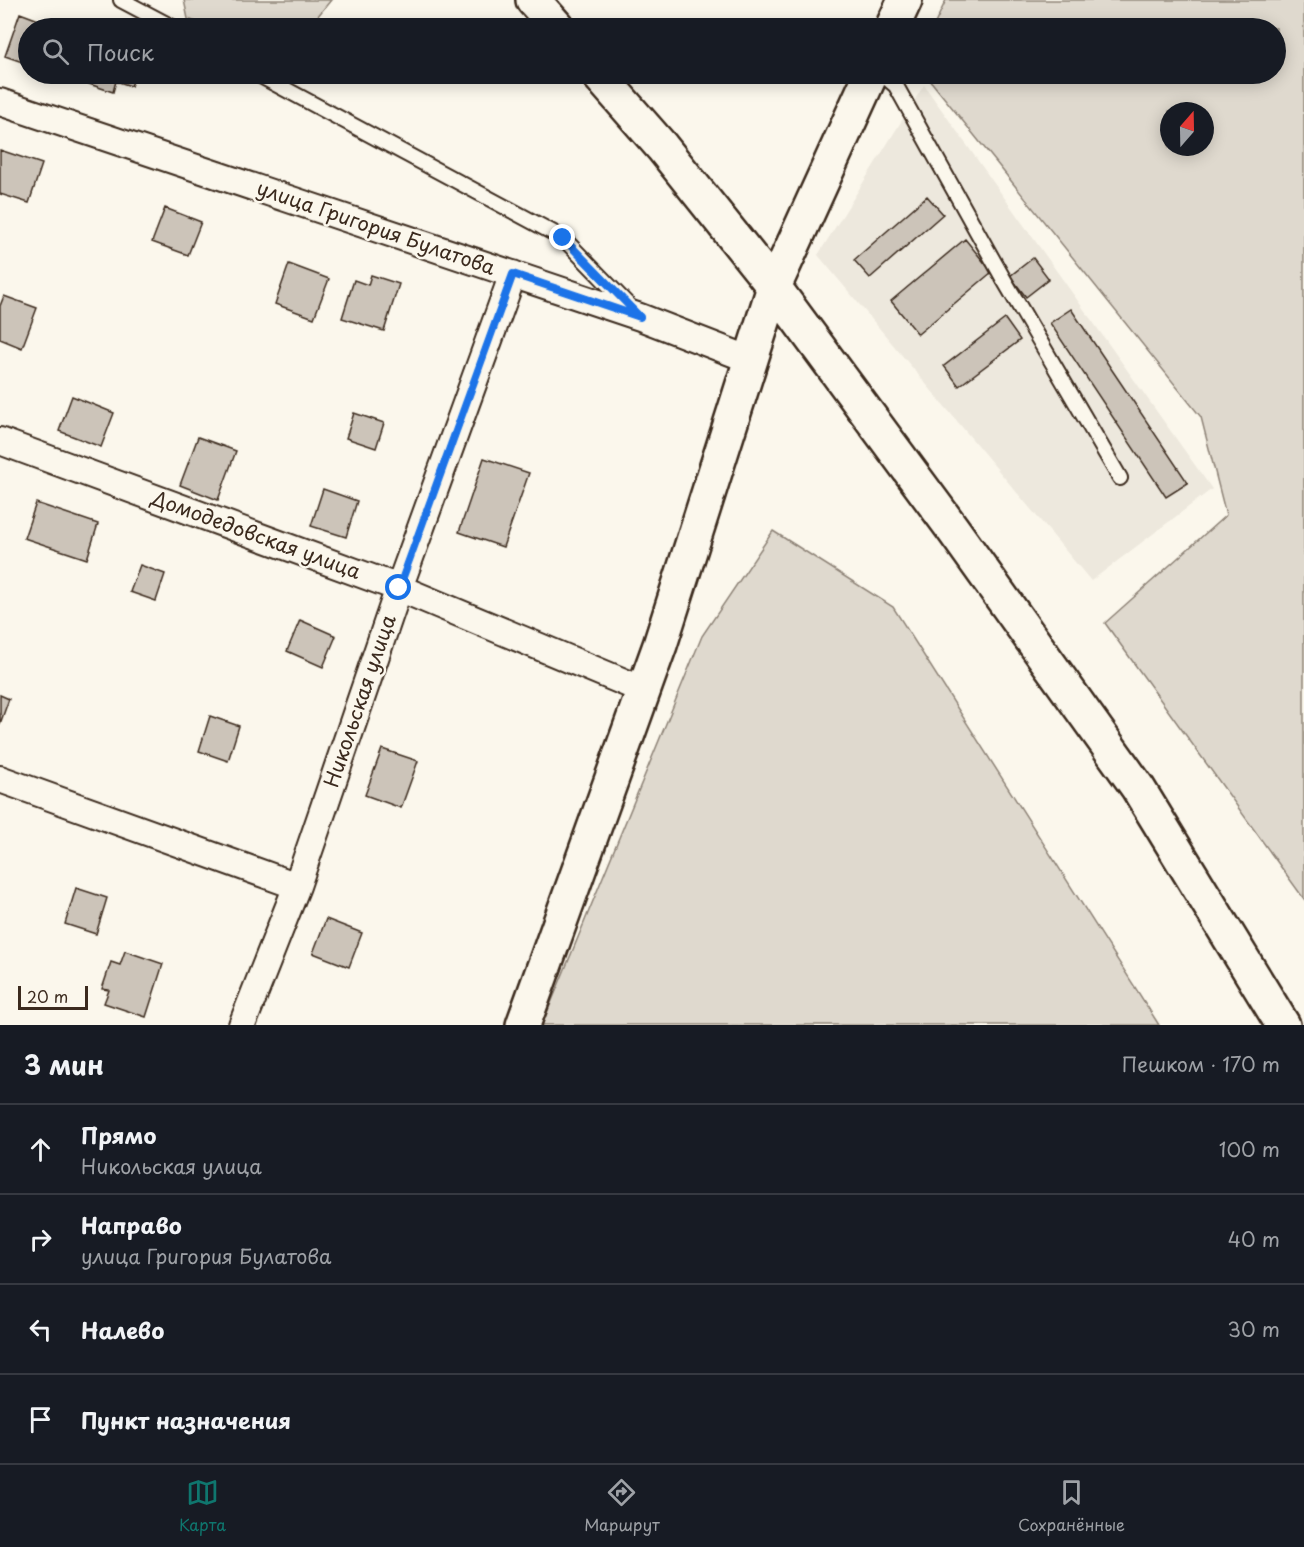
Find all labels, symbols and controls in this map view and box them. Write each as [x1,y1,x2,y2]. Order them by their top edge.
search box [18,18,1286,84]
icon: search [39,35,72,68]
text: Поиск [87,35,154,68]
north arrow [1160,102,1214,156]
street label: улица Григория Булатова [253,172,500,282]
route end [549,224,575,250]
street label: Домодедовская улица [147,482,366,586]
route start [385,574,411,600]
street label: Никольская улица [315,610,403,791]
scale bar [18,983,88,1010]
text: 20 m [27,984,68,1008]
text: 3 мин [24,1045,104,1084]
text: Пешком · 170 m [1122,1049,1280,1079]
text: Прямо [81,1118,156,1151]
icon: ahead [24,1133,57,1166]
text: 100 m [1219,1134,1280,1164]
text: Никольская улица [81,1151,262,1181]
text: Направо [81,1208,182,1241]
icon: right [24,1223,57,1256]
text: 40 m [1228,1224,1280,1254]
text: улица Григория Булатова [81,1241,331,1271]
icon: left [24,1313,57,1346]
text: Налево [81,1313,164,1346]
text: 30 m [1227,1314,1280,1344]
icon: arrive [24,1403,57,1436]
text: Пункт назначения [81,1403,291,1436]
tab: Карта [179,1476,226,1536]
tab: Маршрут [584,1476,660,1536]
tab: Сохранённые [1018,1476,1125,1536]

